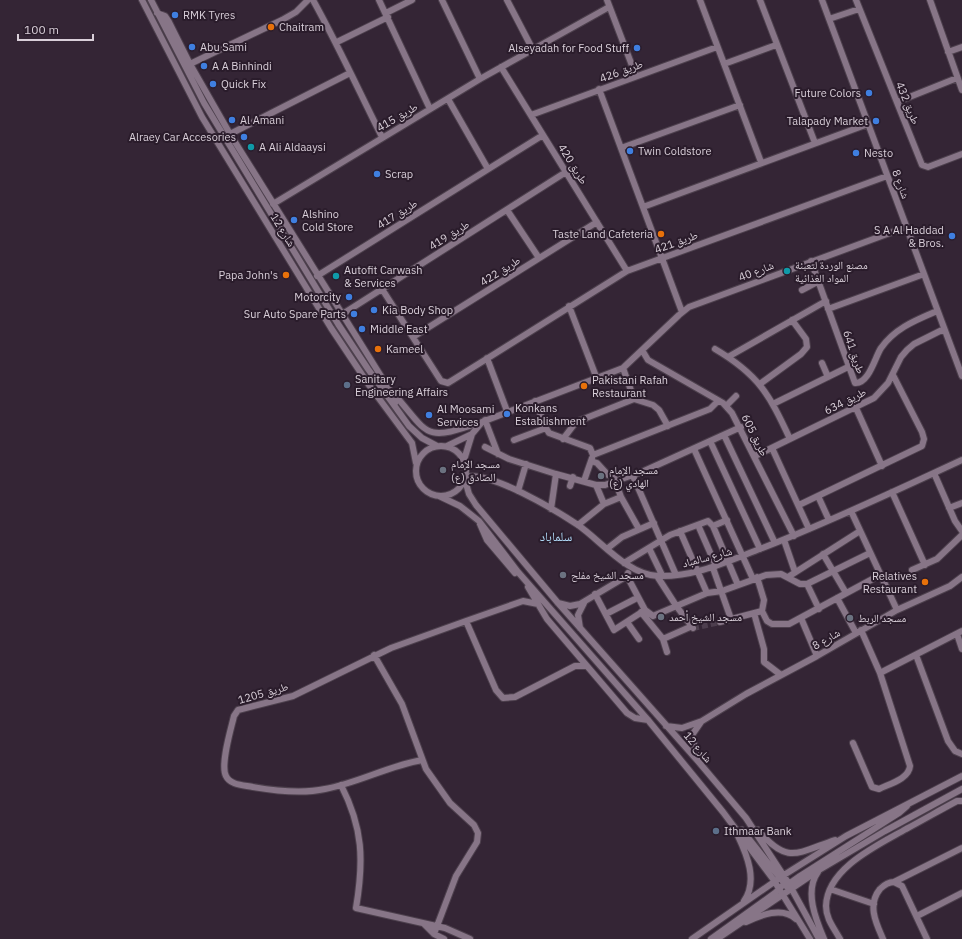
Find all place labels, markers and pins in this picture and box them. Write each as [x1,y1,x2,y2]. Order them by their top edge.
place label: RMK Tyres [183,8,235,22]
marker: RMK Tyres [170,10,180,20]
place label: Chaitram [279,20,324,34]
marker: Chaitram [266,22,276,32]
place label: Abu Sami [200,40,247,54]
place label: Alseyadah for Food Stuff [508,41,629,55]
marker: Abu Sami [187,42,197,52]
marker: Alseyadah for Food Stuff [632,43,642,53]
place label: A A Binhindi [212,59,272,73]
marker: A A Binhindi [199,61,209,71]
place label: Quick Fix [221,77,267,91]
marker: Quick Fix [208,79,218,89]
place label: Future Colors [795,86,861,100]
marker: Future Colors [864,88,874,98]
place label: Al Amani [240,113,284,127]
place label: Talapady Market [787,114,868,128]
marker: Al Amani [227,115,237,125]
marker: Talapady Market [871,116,881,126]
place label: Alraey Car Accesories [129,130,236,144]
marker: Alraey Car Accesories [239,132,249,142]
place label: A Ali Aldaaysi [259,140,326,154]
marker: A Ali Aldaaysi [246,142,256,152]
place label: Twin Coldstore [638,144,712,158]
marker: Twin Coldstore [625,146,635,156]
place label: Nesto [864,146,893,160]
marker: Nesto [851,148,861,158]
place label: Scrap [385,167,413,181]
marker: Scrap [372,169,382,179]
place label: Alshino Cold Store [302,207,353,234]
marker: Alshino Cold Store [289,215,299,225]
place label: S A Al Haddad & Bros. [874,223,944,250]
place label: Taste Land Cafeteria [552,227,653,241]
marker: Taste Land Cafeteria [656,229,666,239]
marker: S A Al Haddad & Bros. [947,231,957,241]
place label: مصنع الوردة لتعبئة المواد الغذائية [795,258,868,285]
place label: Autofit Carwash & Services [344,263,423,290]
marker: مصنع الوردة لتعبئة المواد الغذائية [782,266,792,276]
place label: Papa John's [219,268,278,282]
marker: Papa John's [281,270,291,280]
marker: Autofit Carwash & Services [331,271,341,281]
place label: Motorcity [294,290,342,304]
marker: Motorcity [344,292,354,302]
place label: Kia Body Shop [382,303,453,317]
marker: Kia Body Shop [369,305,379,315]
place label: Sur Auto Spare Parts [244,307,346,321]
marker: Sur Auto Spare Parts [349,309,359,319]
place label: Middle East [370,322,428,336]
marker: Middle East [357,324,367,334]
place label: Kameel [386,342,423,356]
marker: Kameel [373,344,383,354]
place label: Sanitary Engineering Affairs [355,372,448,399]
place label: Pakistani Rafah Restaurant [592,373,668,400]
marker: Sanitary Engineering Affairs [342,380,352,390]
marker: Pakistani Rafah Restaurant [579,381,589,391]
place label: Konkans Establishment [515,401,586,428]
place label: Al Moosami Services [437,402,494,429]
marker: Konkans Establishment [502,409,512,419]
marker: Al Moosami Services [424,410,434,420]
place label: مسجد الإمام الصادق (ع) [451,457,500,484]
place label: مسجد الإمام الهادي (ع) [609,463,658,492]
marker: مسجد الإمام الصادق (ع) [438,465,448,475]
marker: مسجد الإمام الهادي (ع) [596,471,606,481]
place label: مسجد الشيخ مفلح [571,568,644,582]
place label: Relatives Restaurant [863,569,917,596]
marker: مسجد الشيخ مفلح [558,570,568,580]
marker: Relatives Restaurant [920,577,930,587]
place label: مسجد الشيخ أحمد [669,610,742,624]
place label: مسجد الربط [858,611,906,625]
marker: مسجد الشيخ أحمد [656,612,666,622]
marker: مسجد الربط [845,613,855,623]
place label: Ithmaar Bank [724,824,792,838]
marker: Ithmaar Bank [711,826,721,836]

